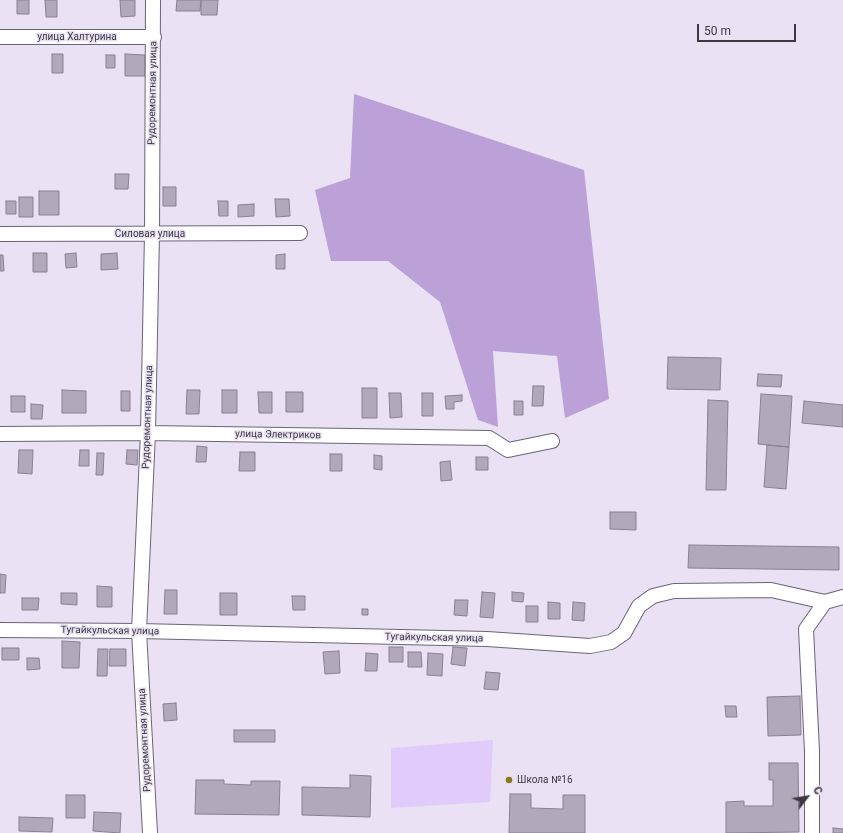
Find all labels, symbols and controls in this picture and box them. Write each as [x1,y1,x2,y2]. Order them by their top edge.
scale bar [699,16,798,42]
text: 50 m [704,24,731,38]
street label: улица Халтурина [37,31,117,43]
street label: Рудоремонтная улица [146,41,160,145]
street label: Силовая улица [115,228,185,240]
street label: Рудоремонтная улица [140,365,156,469]
street label: улица Электриков [235,428,321,442]
street label: Тугайкульская улица [61,624,159,638]
street label: Тугайкульская улица [385,631,483,645]
street label: Рудоремонтная улица [136,688,154,792]
place label: Школа №16 [517,774,573,786]
marker: Школа №16 [504,775,514,785]
north arrow [787,777,827,817]
text: С [810,784,825,797]

